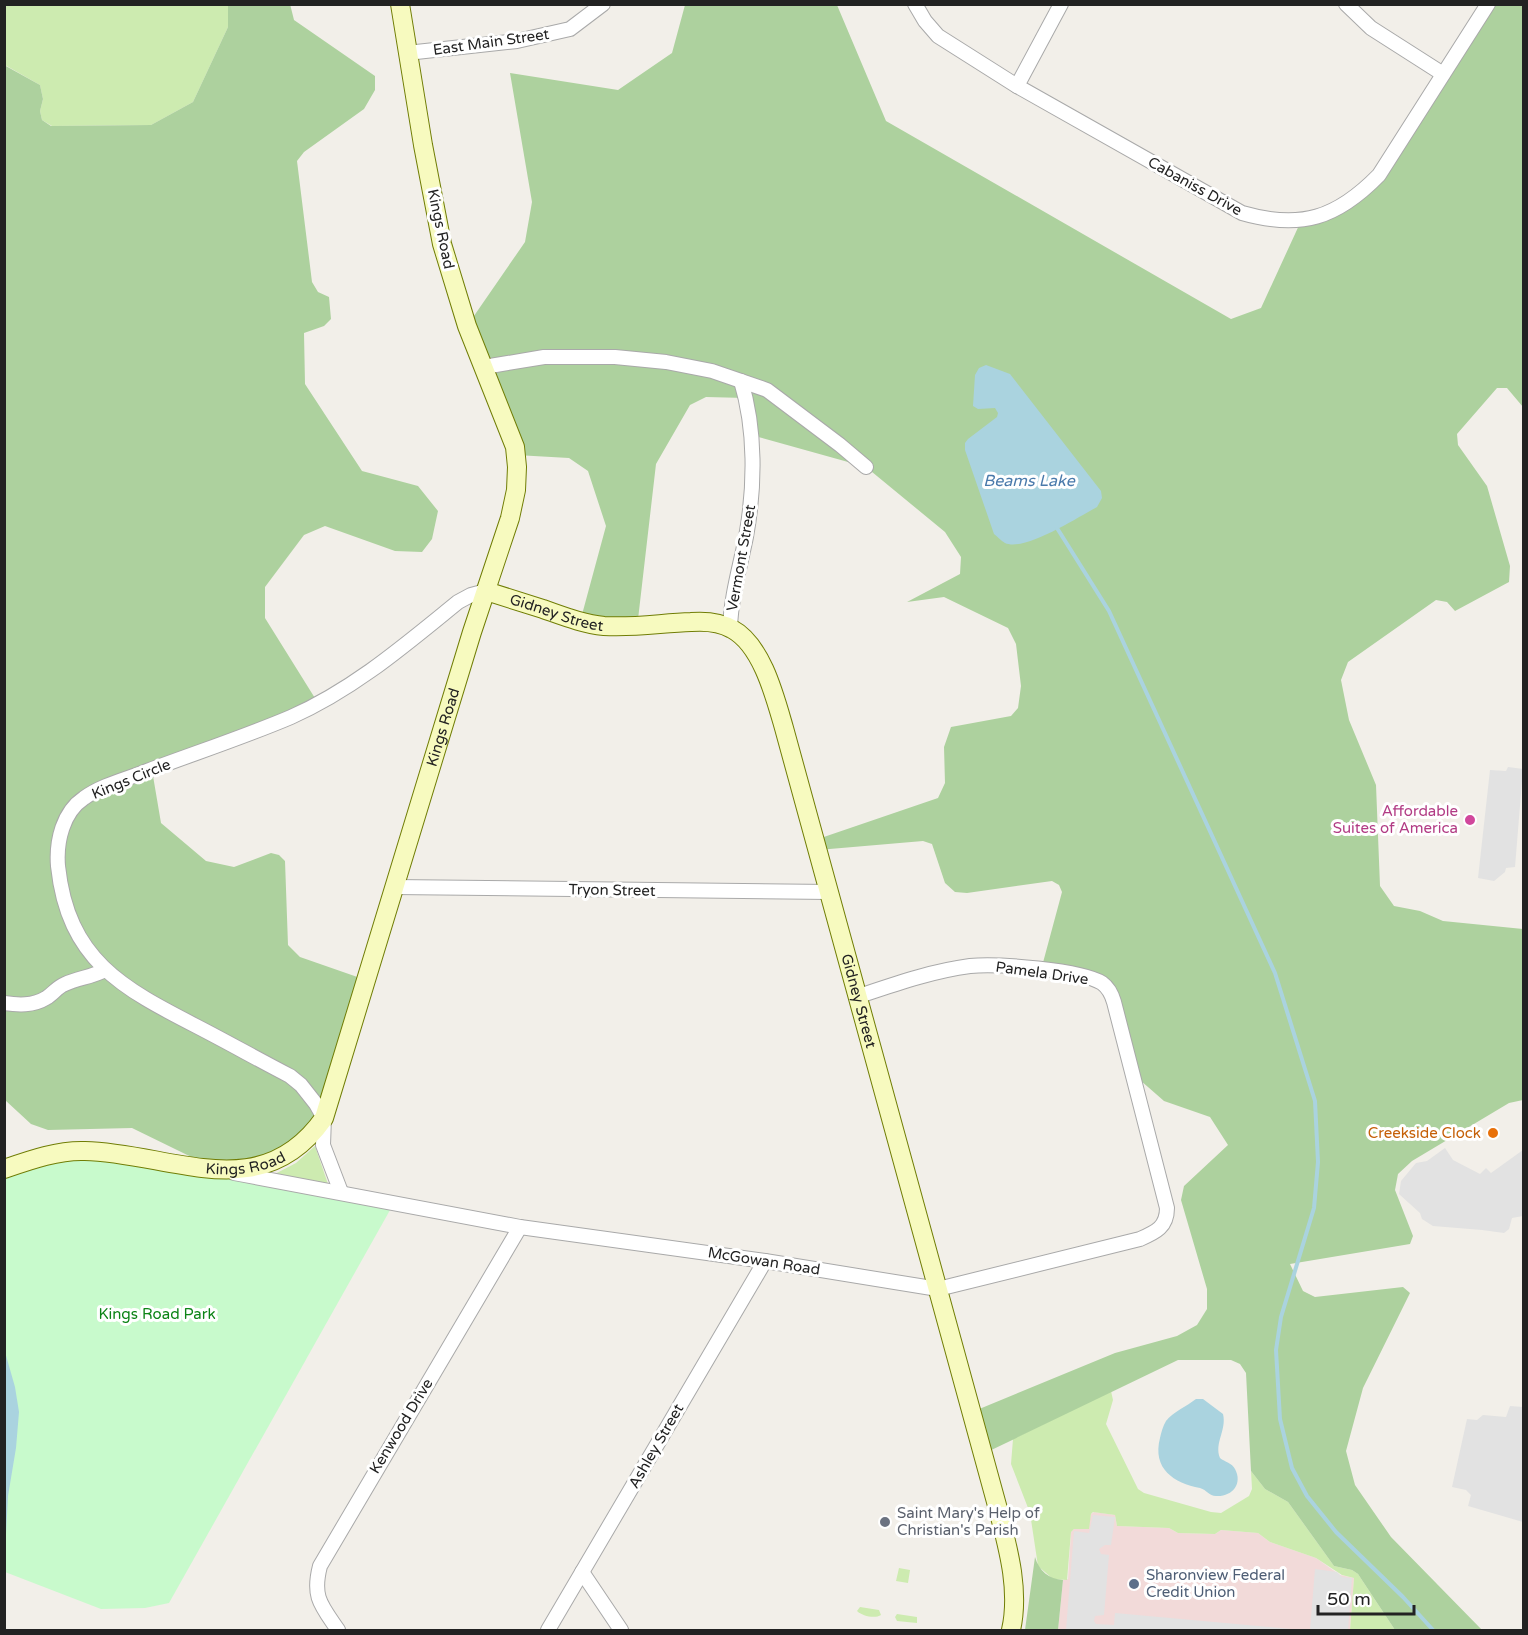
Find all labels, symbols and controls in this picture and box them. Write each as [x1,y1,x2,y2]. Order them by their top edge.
street label: East Main Street [432,25,551,59]
street label: Cabaniss Drive [1145,153,1245,219]
street label: Kings Road [424,187,458,271]
water label: Beams Lake [983,471,1076,491]
street label: Vermont Street [723,503,759,613]
street label: Gidney Street [508,590,605,635]
street label: Kings Road [423,686,463,769]
street label: Kings Circle [89,755,173,803]
place label: Affordable Suites of America [1333,802,1458,837]
marker: Affordable Suites of America [1463,813,1477,827]
street label: Tryon Street [568,880,656,900]
street label: Gidney Street [837,952,880,1050]
street label: Pamela Drive [994,958,1090,988]
place label: Creekside Clock [1368,1124,1481,1142]
marker: Creekside Clock [1486,1126,1500,1140]
street label: Kings Road [205,1148,289,1179]
street label: McGowan Road [707,1243,821,1279]
park label: Kings Road Park [98,1305,216,1323]
street label: Kenwood Drive [366,1375,436,1477]
street label: Ashley Street [625,1400,688,1491]
place label: Saint Mary's Help of Christian's Parish [897,1504,1040,1539]
marker: Saint Mary's Help of Christian's Parish [878,1515,892,1529]
place label: Sharonview Federal Credit Union [1146,1566,1285,1601]
marker: Sharonview Federal Credit Union [1127,1577,1141,1591]
scale bar [1318,1578,1414,1616]
text: 50 m [1327,1588,1371,1610]

